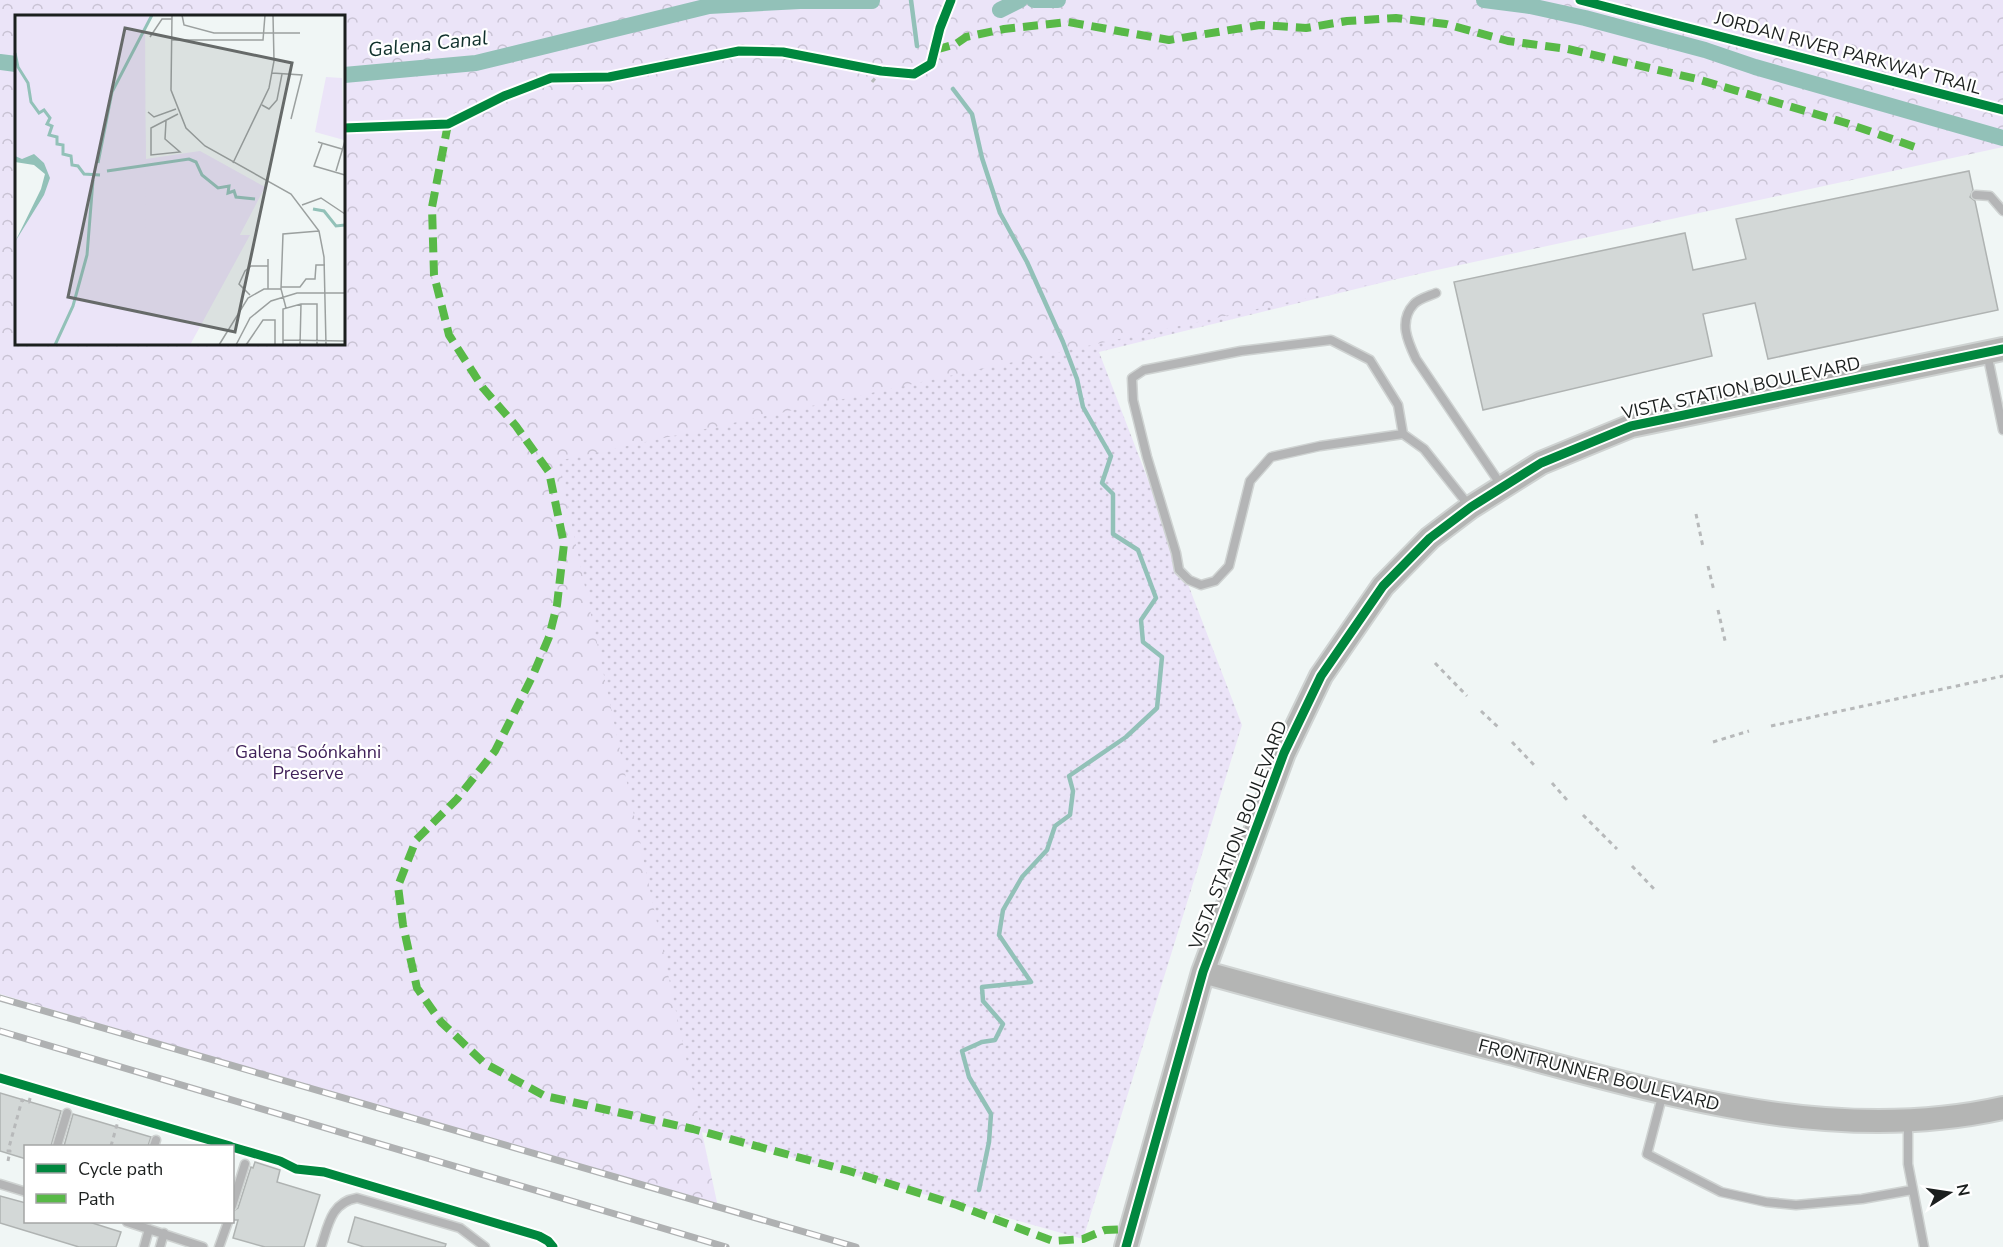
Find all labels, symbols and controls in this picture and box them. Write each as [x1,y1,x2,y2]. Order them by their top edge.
street label: JORDAN RIVER PARKWAY TRAIL [1711,6,1984,100]
inset map [15,15,345,345]
water label: Galena Canal [367,24,489,64]
street label: VISTA STATION BOULEVARD [1618,351,1863,425]
street label: VISTA STATION BOULEVARD [1183,717,1293,954]
park label: Galena Soónkahni Preserve [235,740,381,785]
street label: FRONTRUNNER BOULEVARD [1476,1033,1722,1117]
legend [24,1145,234,1223]
text: Cycle path [78,1157,163,1181]
north arrow [1919,1163,1979,1223]
text: N [1951,1182,1975,1198]
text: Path [78,1187,115,1211]

